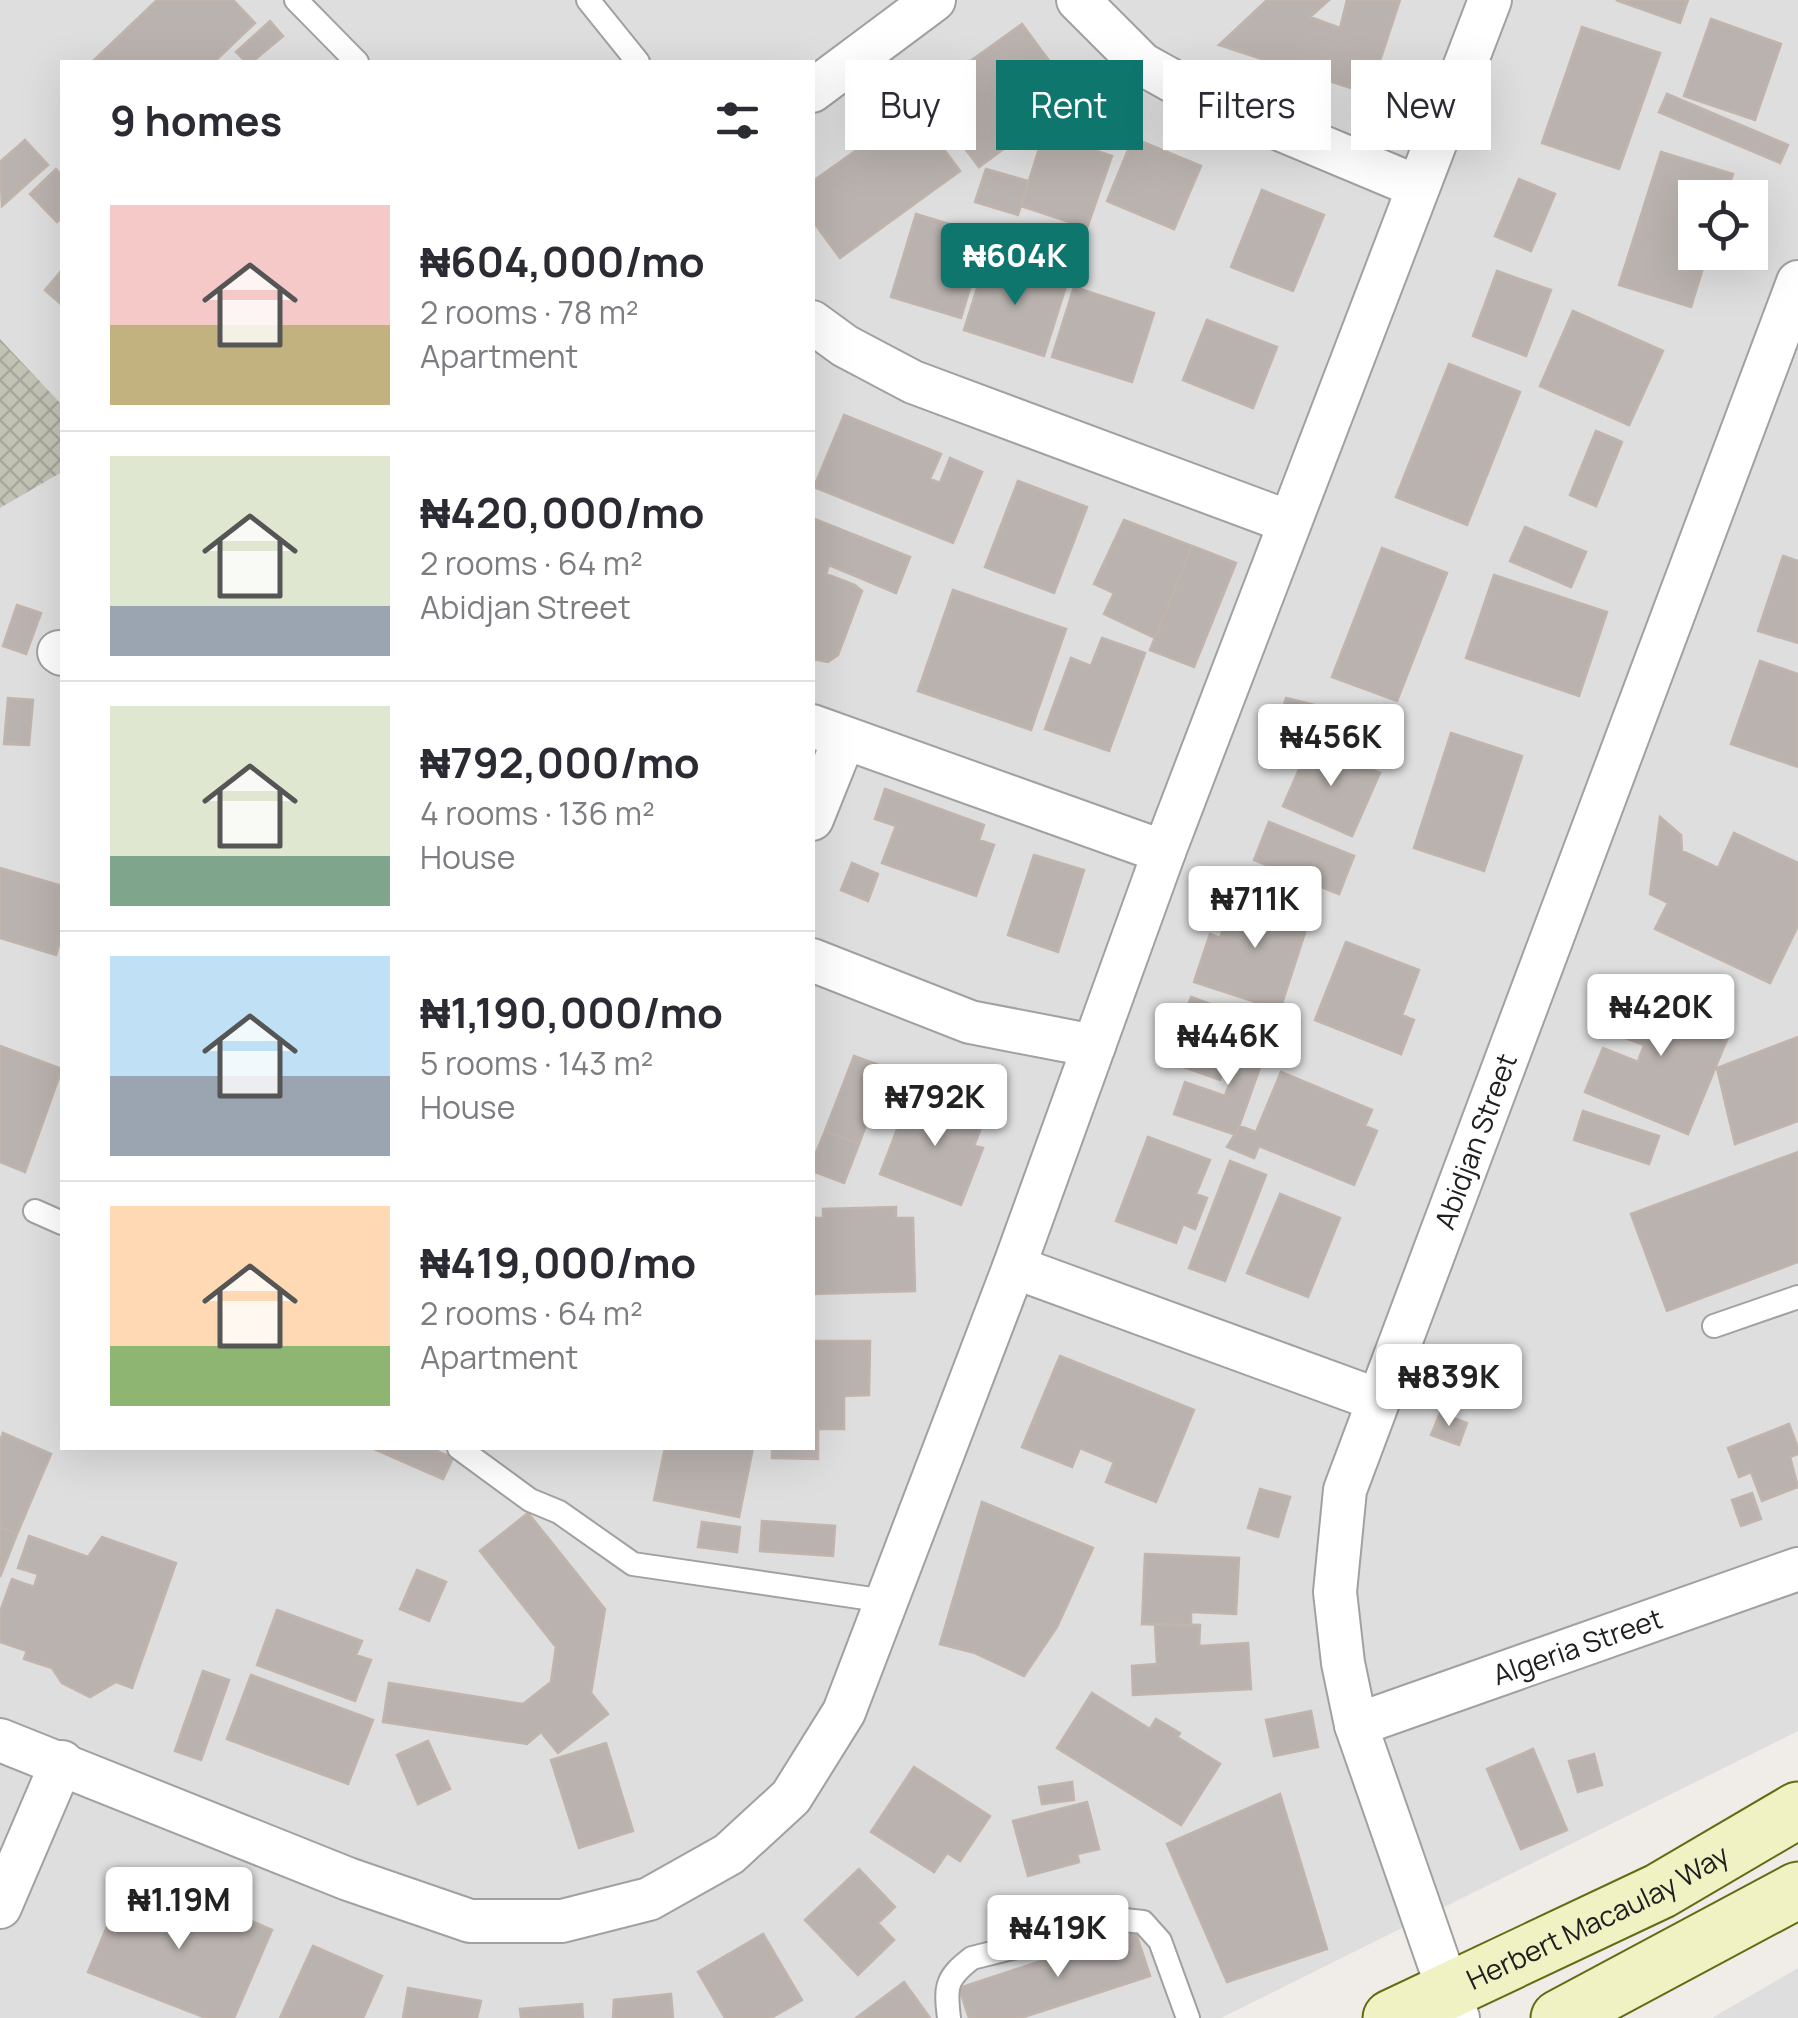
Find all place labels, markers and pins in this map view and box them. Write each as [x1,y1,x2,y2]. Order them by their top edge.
pin: ₦604K [945,223,1085,308]
pin: ₦456K [1261,704,1401,789]
pin: ₦711K [1185,866,1325,951]
pin: ₦420K [1591,974,1731,1059]
pin: ₦446K [1158,1003,1298,1088]
pin: ₦792K [865,1064,1005,1149]
pin: ₦839K [1379,1344,1519,1429]
pin: ₦1.19M [98,1867,260,1952]
pin: ₦419K [988,1895,1128,1980]

